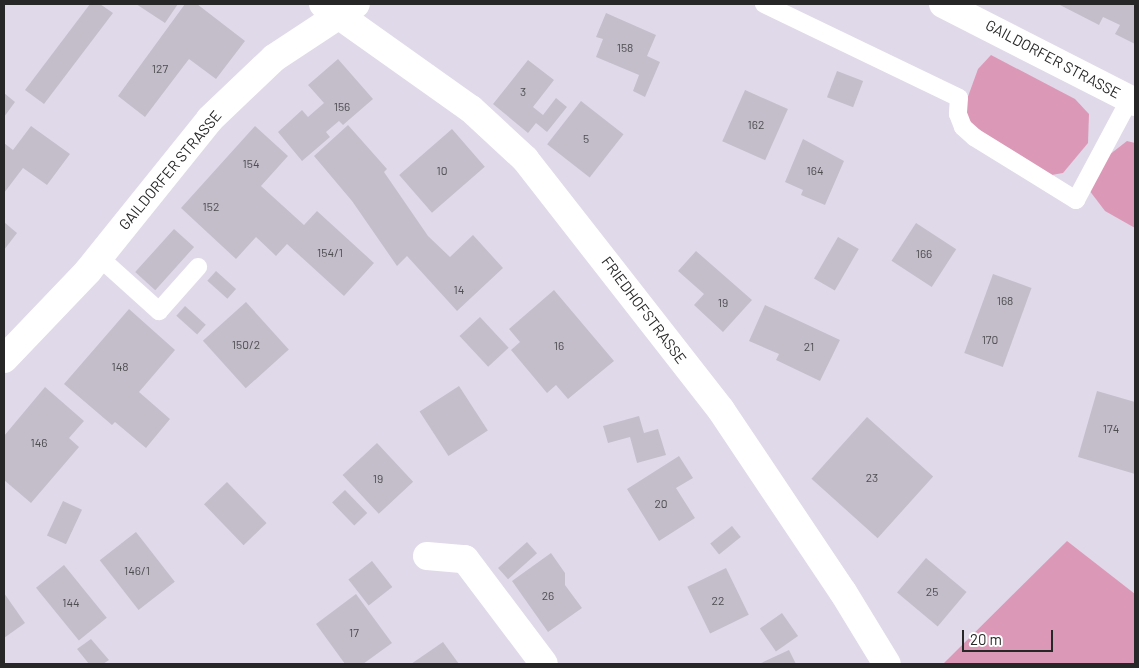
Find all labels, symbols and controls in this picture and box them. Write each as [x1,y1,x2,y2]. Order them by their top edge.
street label: GAILDORFER STRASSE [983,16,1123,102]
house number: 158 [617,41,633,55]
house number: 127 [152,62,168,76]
house number: 3 [520,85,526,99]
house number: 156 [334,100,350,114]
street label: GAILDORFER STRASSE [115,107,225,233]
house number: 162 [748,118,764,132]
house number: 5 [583,132,589,146]
house number: 154 [243,157,259,171]
house number: 10 [437,164,447,178]
house number: 164 [807,164,823,178]
house number: 152 [203,200,219,214]
house number: 154/1 [317,246,343,260]
house number: 166 [916,247,932,261]
street label: FRIEDHOFSTRASSE [598,253,690,367]
house number: 14 [454,283,464,297]
house number: 168 [997,294,1013,308]
house number: 19 [718,296,728,310]
house number: 170 [982,333,998,347]
house number: 150/2 [232,338,260,352]
house number: 16 [554,339,564,353]
house number: 21 [804,340,814,354]
house number: 148 [111,360,129,374]
house number: 174 [1103,422,1119,436]
house number: 146 [31,436,47,450]
house number: 23 [866,471,878,485]
house number: 19 [373,472,383,486]
house number: 20 [654,497,668,511]
house number: 146/1 [124,564,150,578]
house number: 25 [926,585,938,599]
house number: 26 [542,589,554,603]
house number: 22 [712,594,724,608]
house number: 144 [62,596,80,610]
scale bar [964,620,1055,652]
house number: 17 [349,626,359,640]
text: 20 m [970,630,1002,648]

